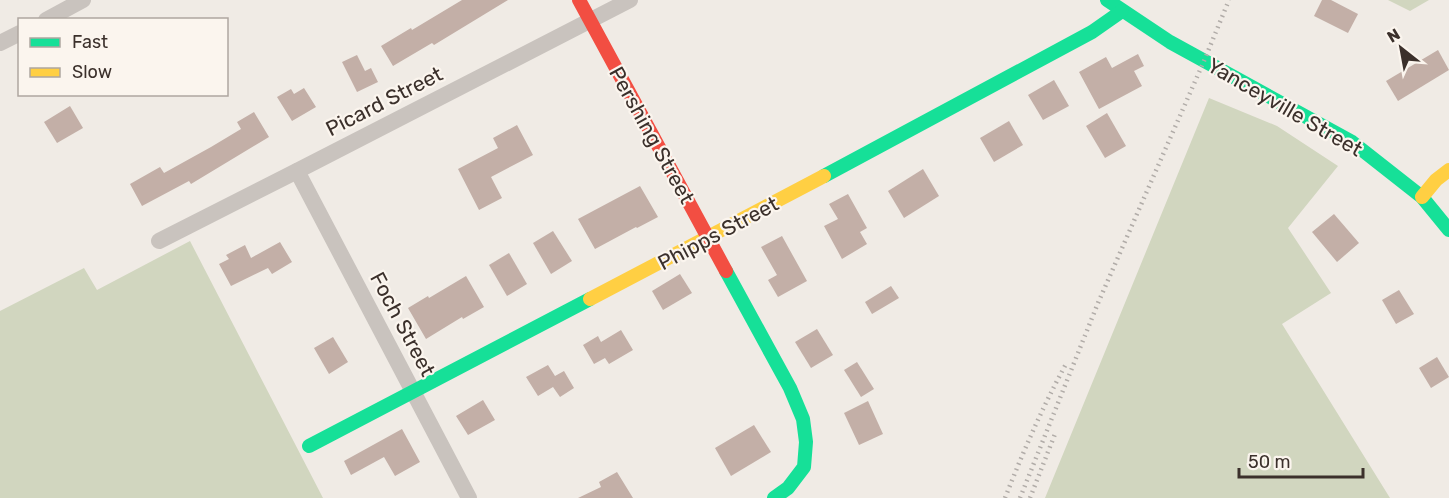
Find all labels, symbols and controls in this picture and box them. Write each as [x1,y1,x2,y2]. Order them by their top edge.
legend [18,18,228,96]
north arrow [1371,18,1431,78]
text: N [1384,24,1403,47]
text: Fast [72,31,108,53]
street label: Yanceyville Street [1203,52,1367,162]
text: Slow [72,61,112,83]
street label: Picard Street [321,61,447,141]
street label: Pershing Street [604,62,700,208]
street label: Phipps Street [653,191,783,275]
street label: Foch Street [365,268,441,380]
scale bar [1239,441,1364,479]
text: 50 m [1248,451,1291,473]

